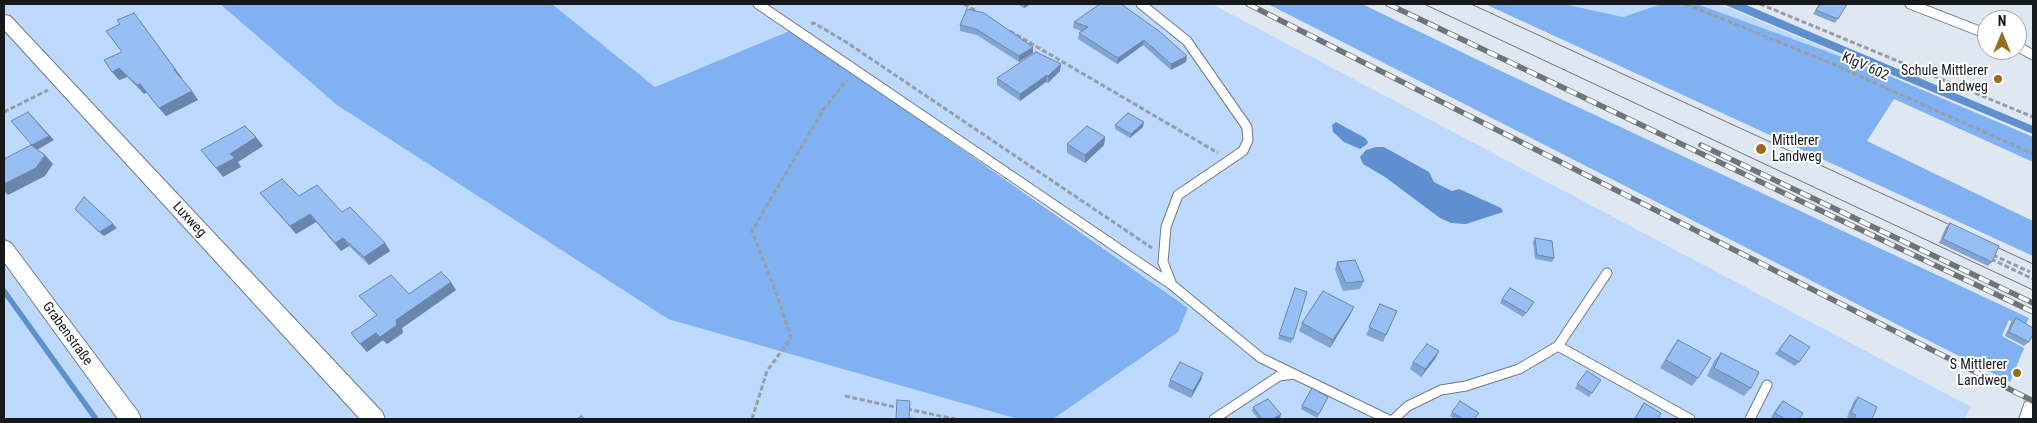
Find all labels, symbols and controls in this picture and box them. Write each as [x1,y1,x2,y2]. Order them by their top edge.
north arrow [1977,10,2027,60]
text: N [1998,13,2006,29]
street label: KlgV 602 [1839,49,1891,85]
place label: Schule Mittlerer Landweg [1901,63,1988,95]
marker: Schule Mittlerer Landweg [1992,73,2004,85]
place label: Mittlerer Landweg [1772,133,1822,166]
marker: Mittlerer Landweg [1754,142,1768,156]
street label: Luxweg [169,199,209,241]
street label: Grabenstraße [38,299,96,369]
place label: S Mittlerer Landweg [1950,357,2007,390]
marker: S Mittlerer Landweg [2011,367,2023,379]

